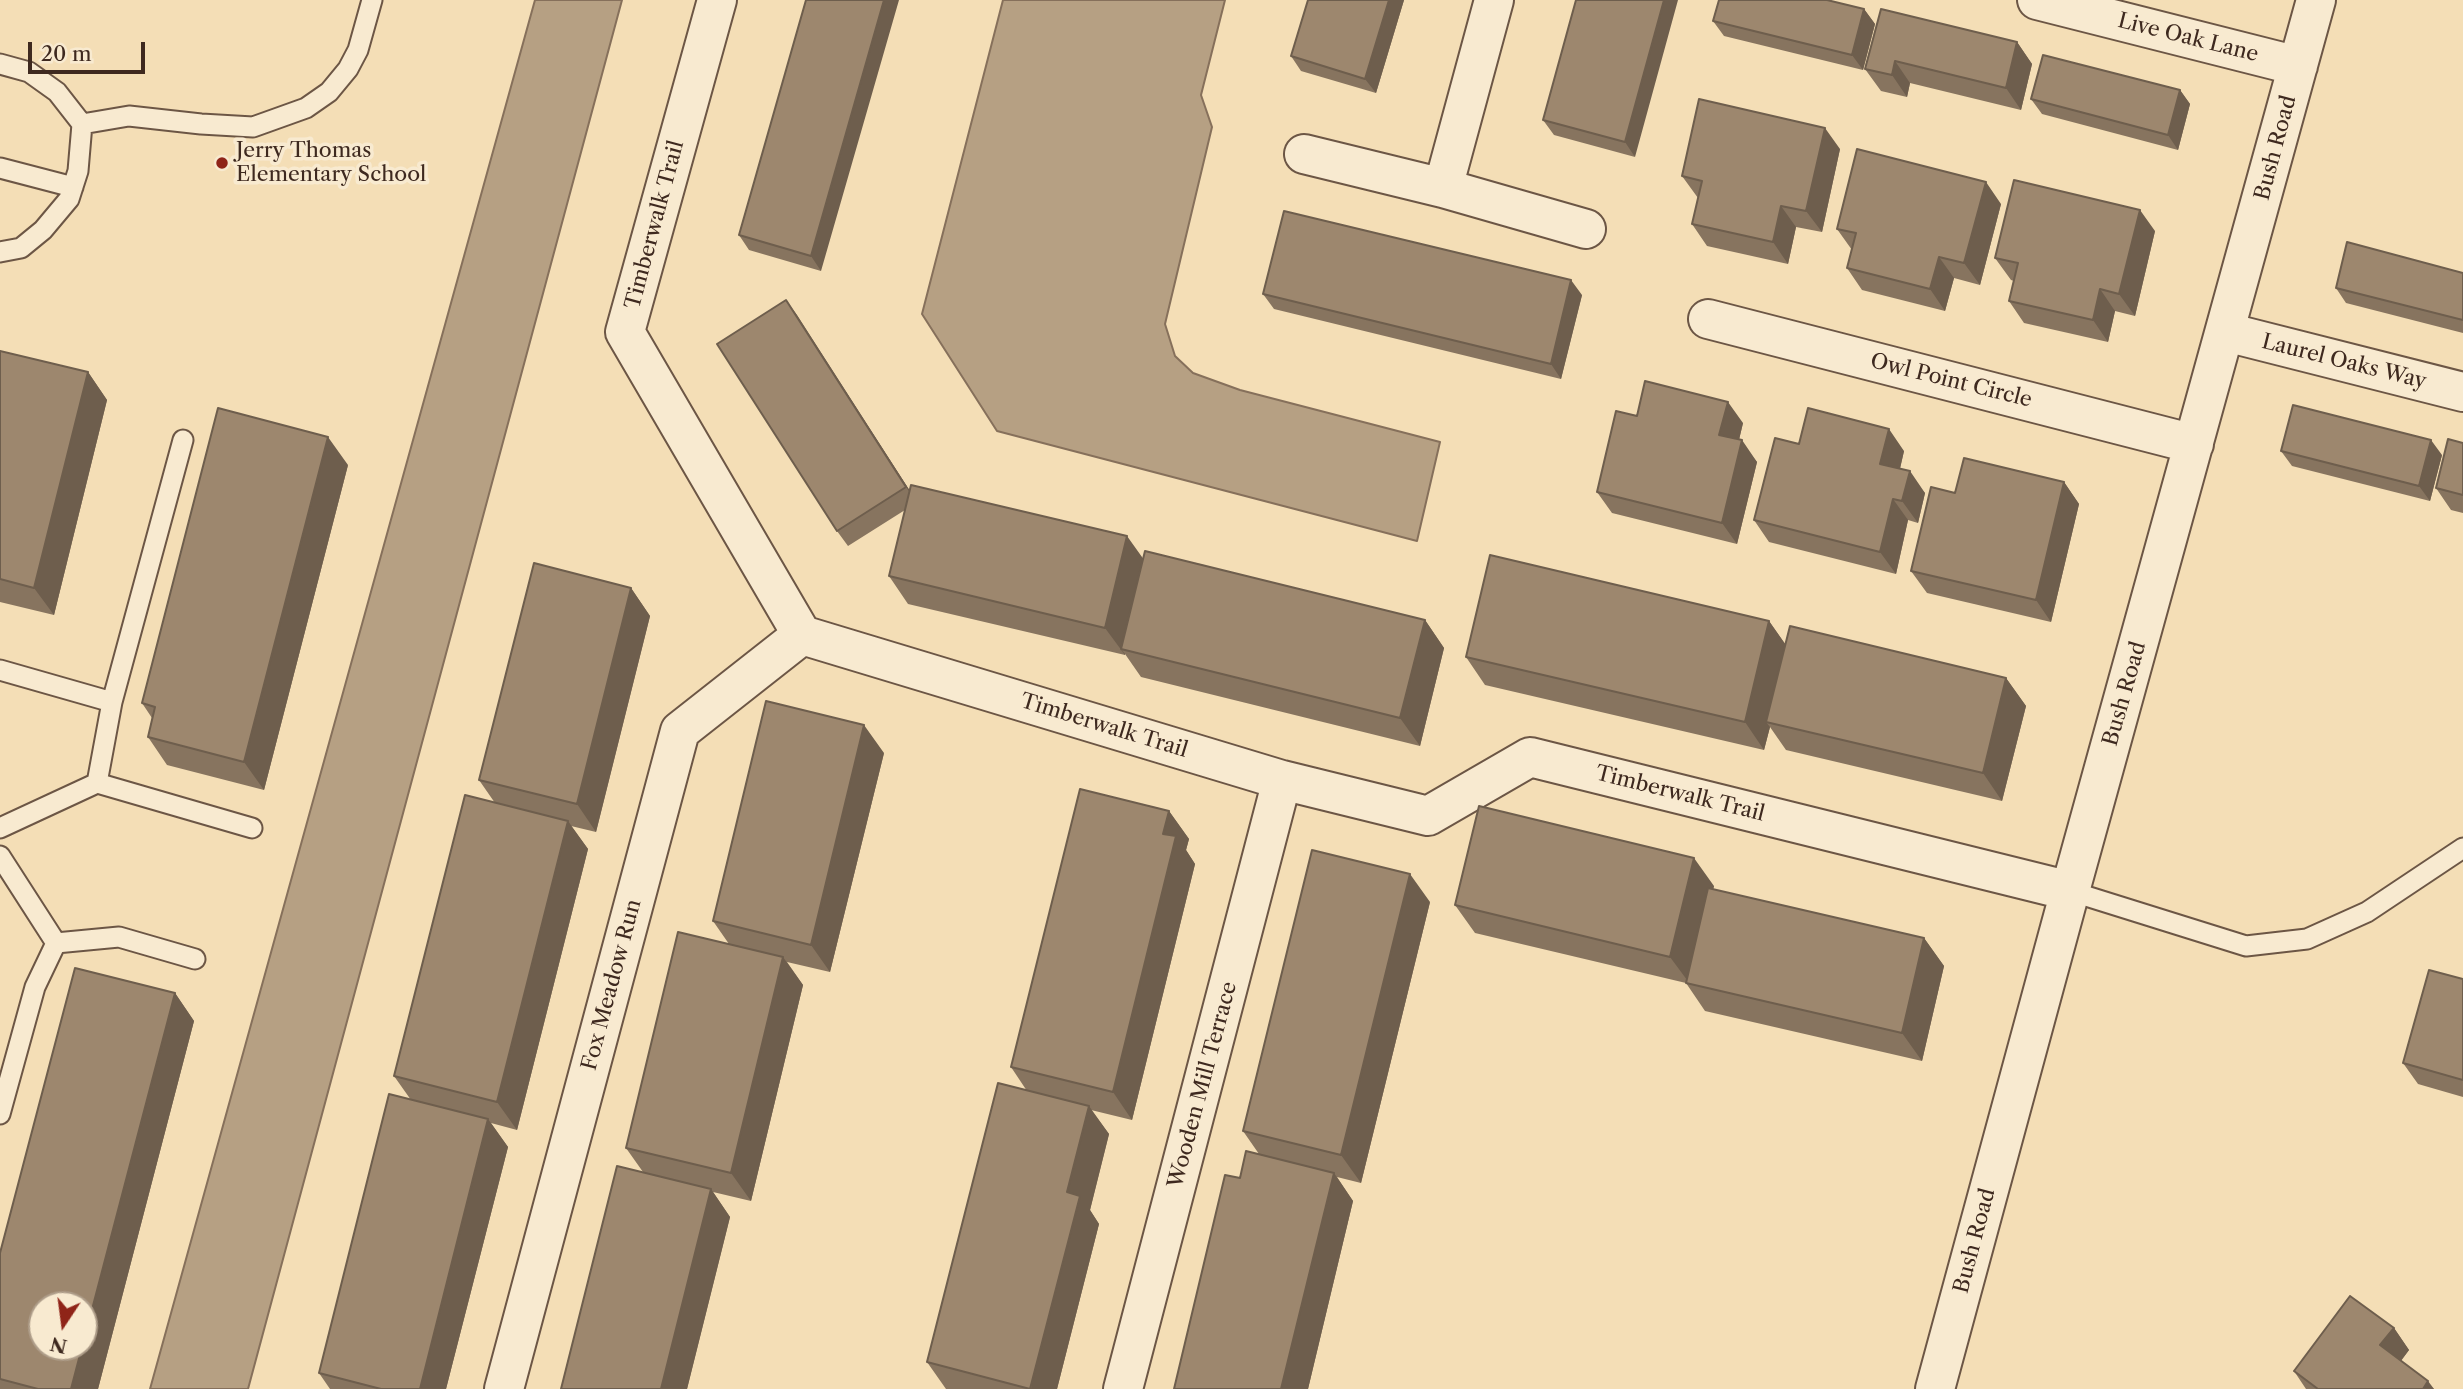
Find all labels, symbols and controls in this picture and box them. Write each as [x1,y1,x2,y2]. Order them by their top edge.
street label: Live Oak Lane [2115,8,2261,68]
scale bar [32,28,149,72]
text: 20 m [41,41,92,66]
street label: Bush Road [2250,93,2302,203]
place label: Jerry Thomas Elementary School [236,138,426,188]
street label: Timberwalk Trail [620,138,690,312]
marker: Jerry Thomas Elementary School [214,155,230,171]
street label: Laurel Oaks Way [2259,329,2429,395]
street label: Owl Point Circle [1868,349,2034,413]
street label: Bush Road [2098,639,2152,749]
street label: Timberwalk Trail [1017,689,1191,763]
street label: Timberwalk Trail [1593,761,1767,827]
street label: Fox Meadow Run [577,897,647,1073]
street label: Wooden Mill Terrace [1163,979,1243,1191]
street label: Bush Road [1949,1186,2001,1296]
north arrow [28,1291,98,1361]
text: N [48,1332,69,1358]

